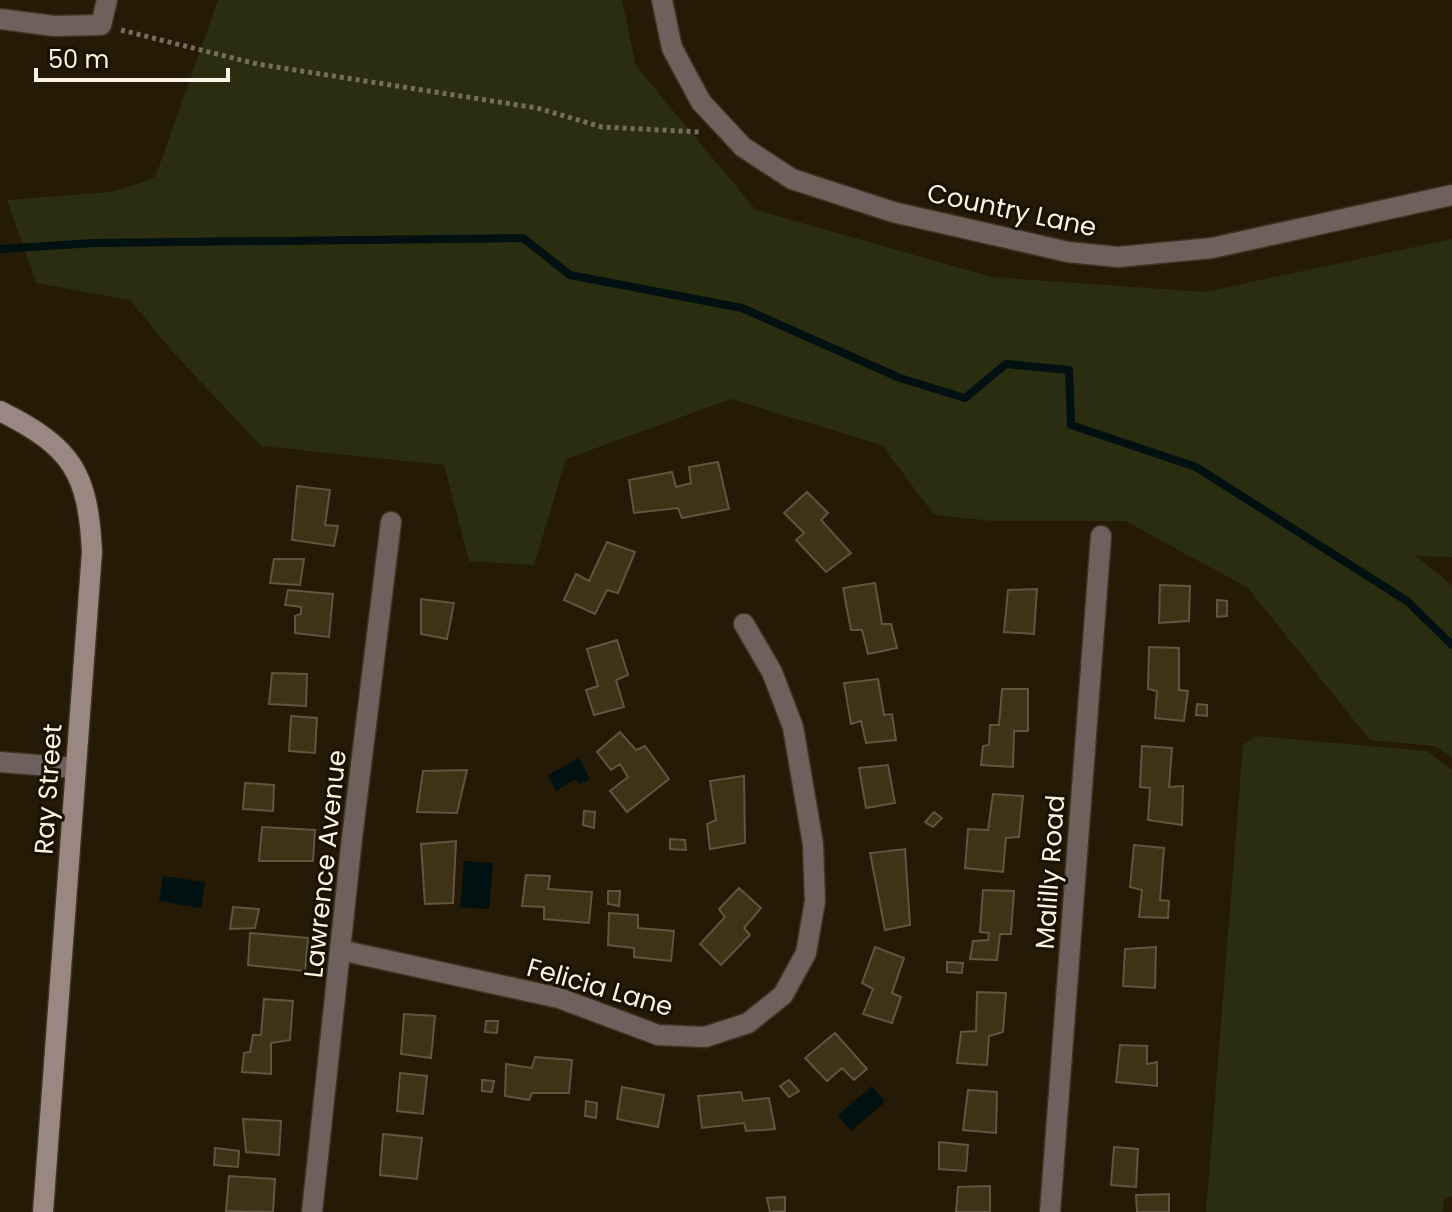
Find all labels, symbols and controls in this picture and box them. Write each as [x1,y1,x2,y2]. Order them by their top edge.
scale bar [36,32,228,82]
text: 50 m [48,43,109,76]
street label: Country Lane [924,174,1100,246]
street label: Ray Street [25,722,71,856]
street label: Lawrence Avenue [295,748,355,980]
street label: Malilly Road [1027,794,1073,950]
street label: Felicia Lane [523,949,677,1025]

